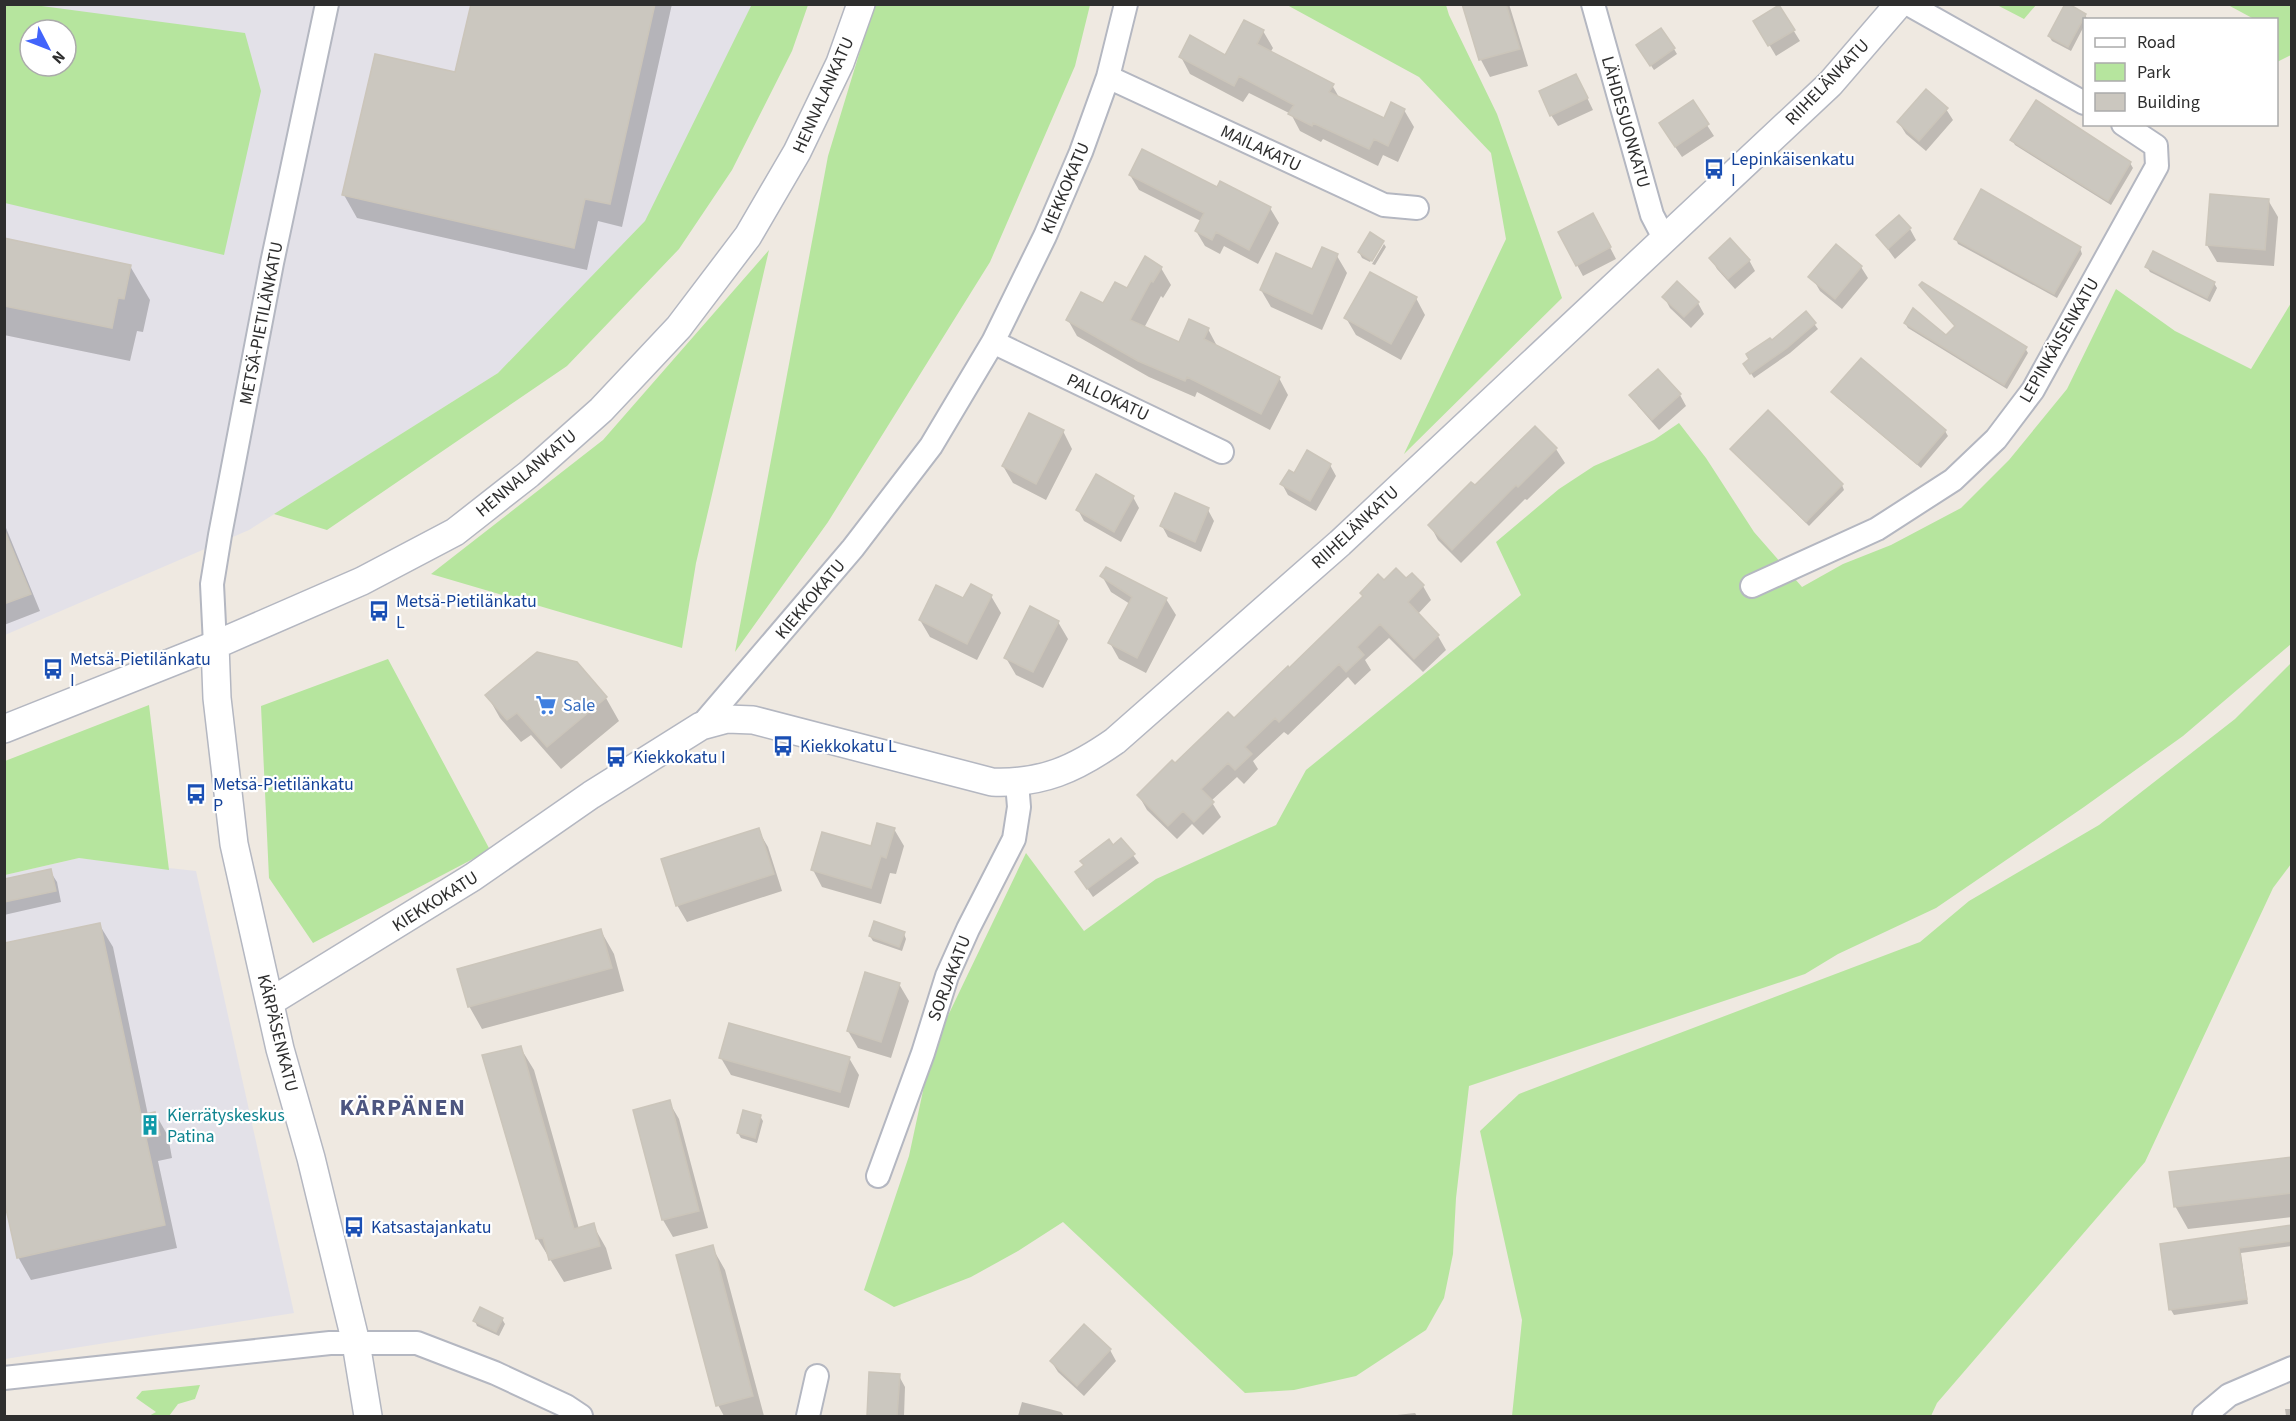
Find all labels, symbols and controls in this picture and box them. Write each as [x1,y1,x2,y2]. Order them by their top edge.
north arrow [18,18,78,78]
legend [2083,18,2278,126]
text: Road [2137,30,2176,55]
street label: HENNALANKATU [787,33,860,157]
street label: RIIHELÄNKATU [1780,34,1875,131]
text: N [47,46,70,69]
street label: LÄHDESUONKATU [1595,53,1656,191]
text: Park [2137,60,2171,85]
text: Building [2137,90,2200,115]
street label: MAILAKATU [1216,119,1305,178]
street label: KIEKKOKATU [1035,138,1096,238]
place label: Lepinkäisenkatu I [1731,147,1855,193]
bus stop icon: Lepinkäisenkatu I [1702,157,1726,181]
street label: METSÄ-PIETILÄNKATU [233,239,290,407]
street label: LEPINKÄISENKATU [2013,273,2105,407]
street label: PALLOKATU [1062,367,1153,427]
street label: HENNALANKATU [470,424,582,523]
street label: RIIHELÄNKATU [1306,480,1405,575]
street label: KIEKKOKATU [770,554,851,645]
place label: Metsä-Pietilänkatu L [396,589,537,635]
bus stop icon: Metsä-Pietilänkatu L [367,599,391,623]
place label: Metsä-Pietilänkatu I [70,647,211,693]
bus stop icon: Metsä-Pietilänkatu I [41,657,65,681]
supermarket icon: Sale [534,693,558,717]
place label: Sale [563,693,595,718]
bus stop icon: Kiekkokatu L [771,734,795,758]
place label: Kiekkokatu L [800,734,897,759]
bus stop icon: Kiekkokatu I [604,745,628,769]
place label: Kiekkokatu I [633,745,726,770]
place label: Metsä-Pietilänkatu P [213,772,354,818]
bus stop icon: Metsä-Pietilänkatu P [184,782,208,806]
street label: KIEKKOKATU [387,865,483,938]
street label: SORJAKATU [922,932,977,1025]
street label: KÄRPÄSENKATU [251,972,304,1095]
district label: KÄRPÄNEN [339,1090,467,1125]
place label: Kierrätyskeskus Patina [167,1103,285,1149]
building icon: Kierrätyskeskus Patina [138,1113,162,1137]
bus stop icon: Katsastajankatu [342,1215,366,1239]
place label: Katsastajankatu [371,1215,492,1240]

